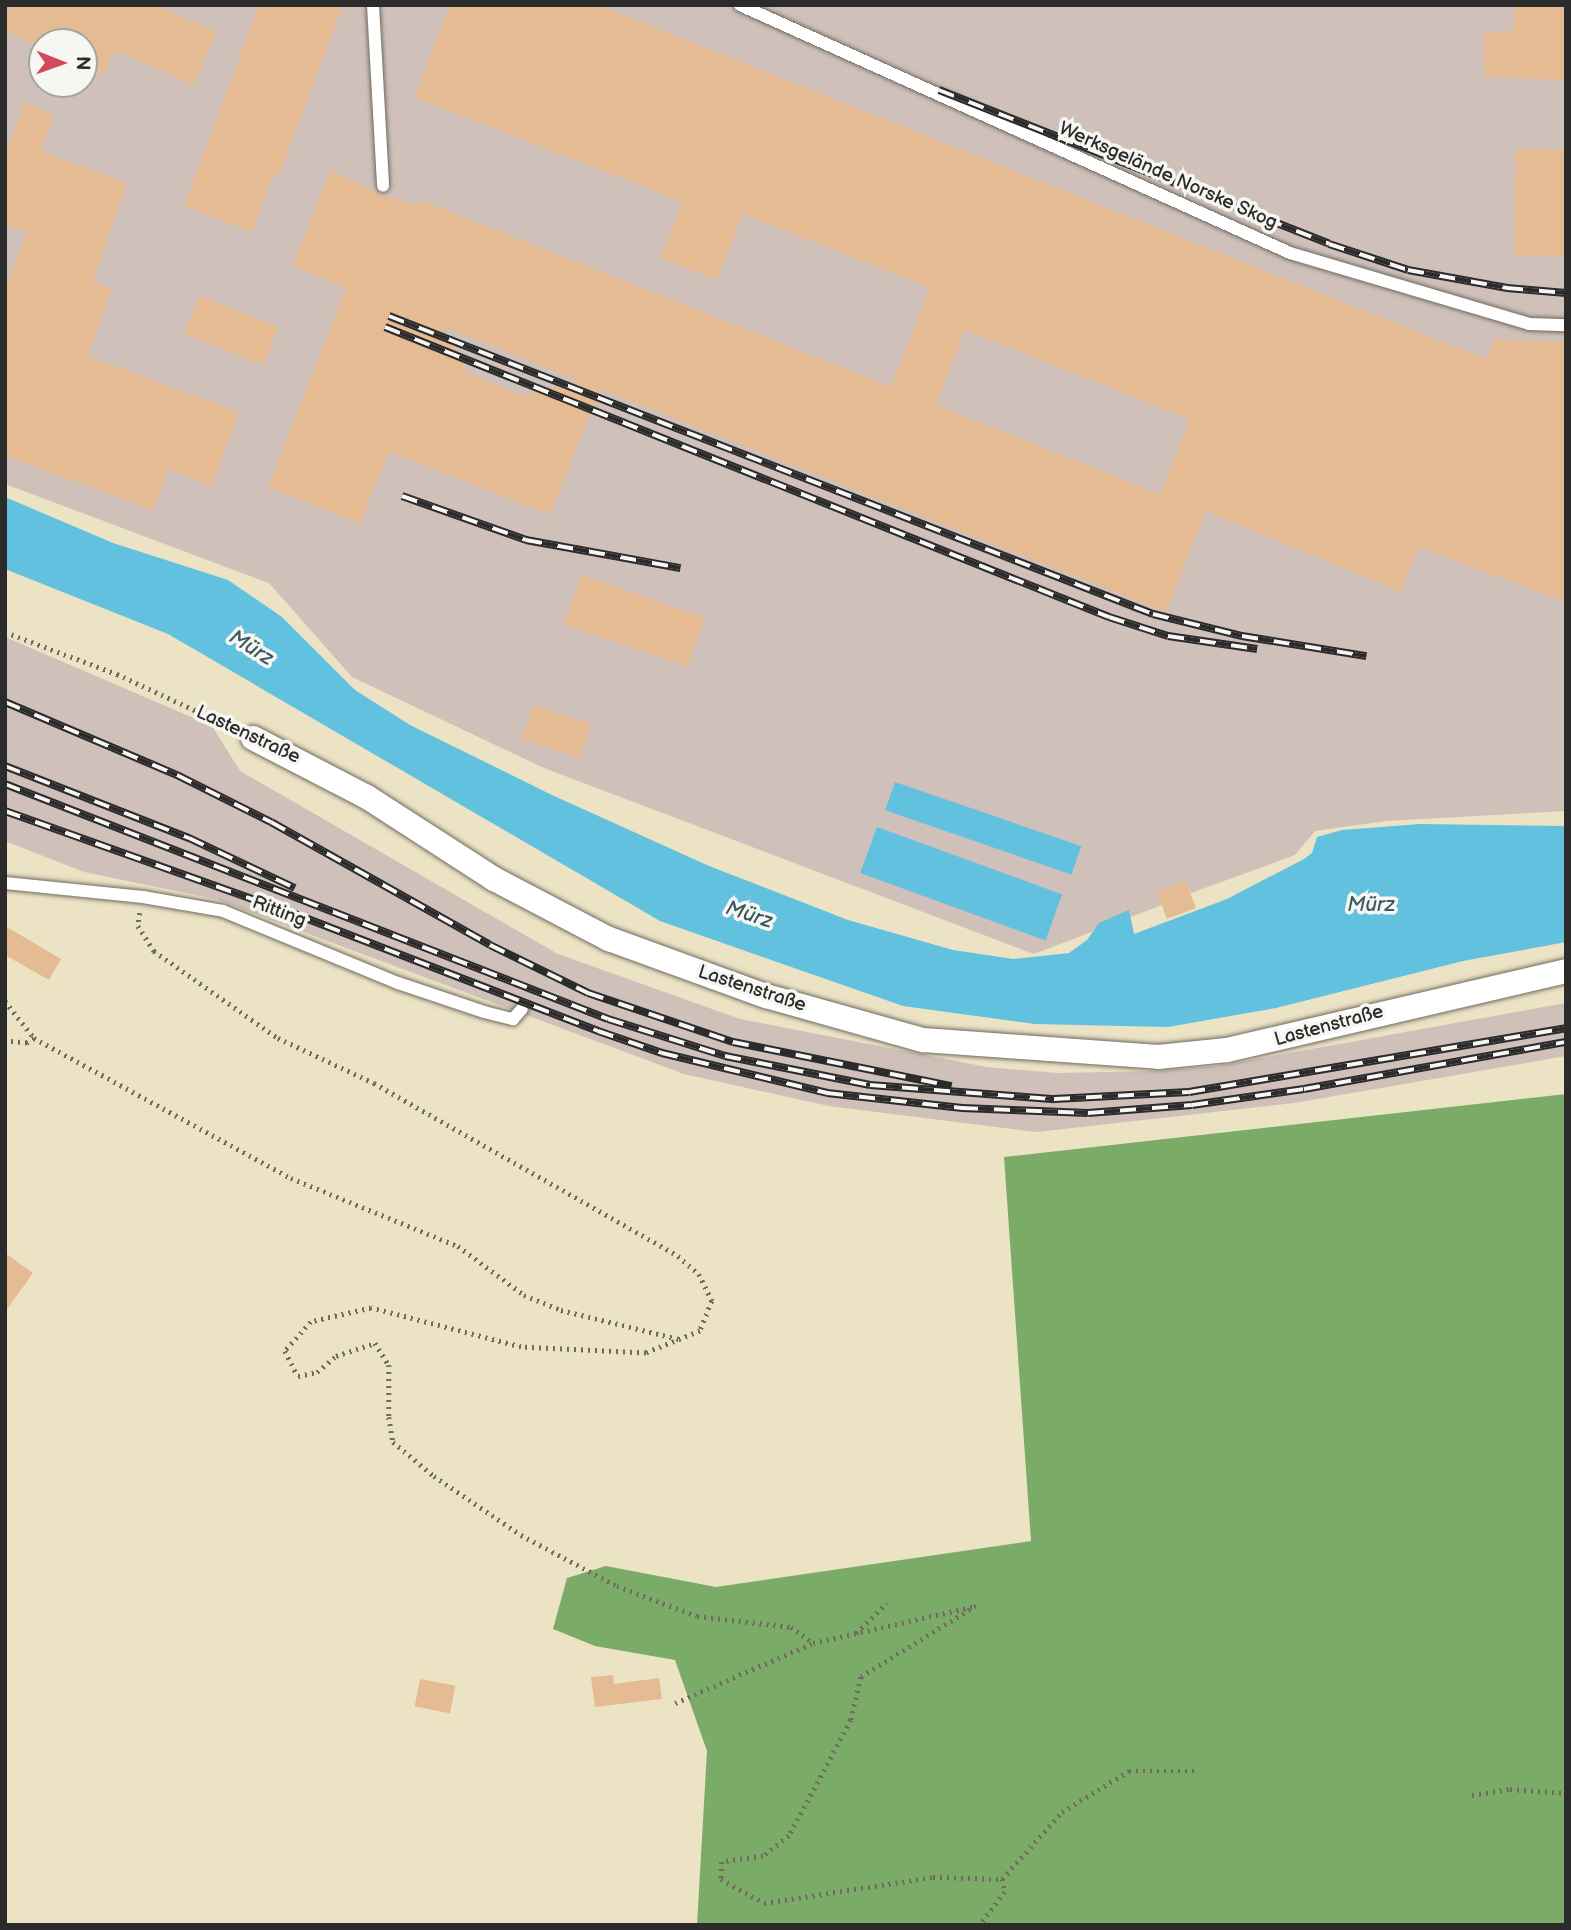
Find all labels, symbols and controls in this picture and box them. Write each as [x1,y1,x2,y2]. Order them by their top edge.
north arrow [28,28,98,98]
text: N [71,56,94,71]
street label: Werksgelände Norske Skog [1055,117,1281,235]
water label: Mürz [224,625,278,671]
street label: Lastenstraße [192,701,304,769]
street label: Ritting [249,891,309,933]
water label: Mürz [1347,892,1395,918]
water label: Mürz [722,896,776,934]
street label: Lastenstraße [695,961,809,1017]
street label: Lastenstraße [1272,1000,1386,1052]

